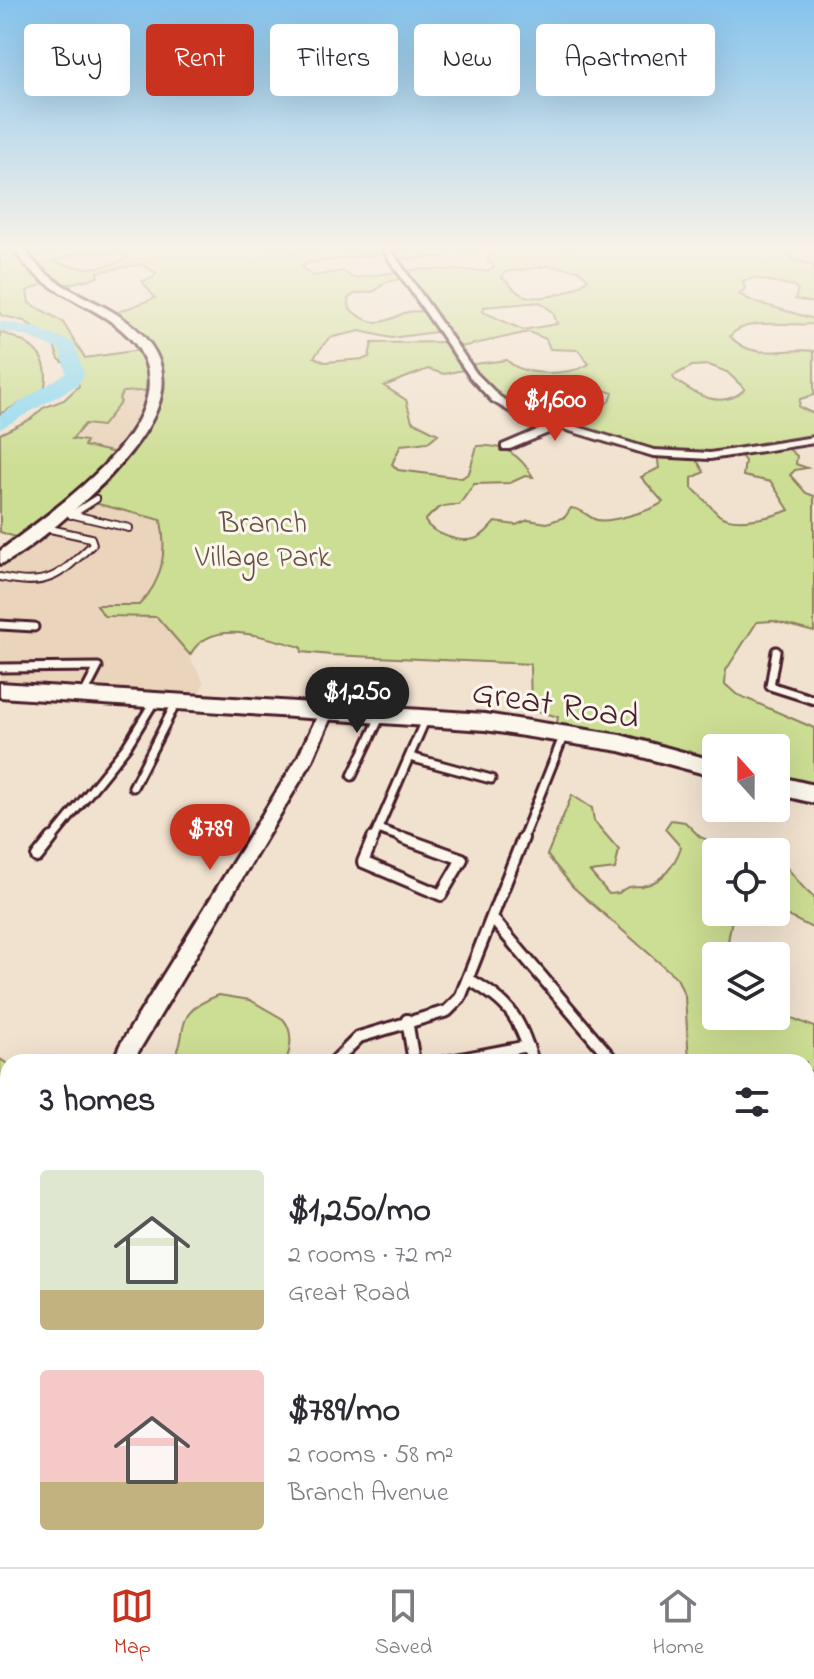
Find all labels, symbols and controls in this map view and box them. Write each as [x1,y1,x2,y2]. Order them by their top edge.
chip: Buy [24,24,130,96]
chip: Rent [146,24,254,96]
chip: Filters [270,24,398,96]
chip: New [414,24,520,96]
chip: Apartment [536,24,715,96]
pin: $1,600 [490,375,620,443]
text: $1,600 [524,382,586,420]
park label: Branch Village Park [194,503,332,581]
pin: $1,250 [292,667,422,735]
street label: Great Road [468,667,643,746]
text: $1,250 [323,674,391,712]
north arrow [702,734,790,822]
map controls [702,734,790,1030]
pin: $789 [163,804,257,872]
text: $789 [188,811,232,849]
button: locate [702,838,790,926]
button: layers [702,942,790,1030]
text: 3 homes [40,1077,155,1127]
icon: filters [730,1080,774,1124]
text: $1,250/mo [288,1187,431,1237]
icon: home [104,1202,200,1298]
text: 2 rooms · 72 m² [288,1237,453,1275]
text: Great Road [288,1275,410,1313]
text: $789/mo [288,1387,400,1437]
icon: home [104,1402,200,1498]
text: 2 rooms · 58 m² [288,1437,454,1475]
text: Branch Avenue [288,1475,449,1513]
tab: Map [110,1584,154,1664]
tab: Saved [375,1584,432,1664]
tab: Home [653,1584,704,1664]

